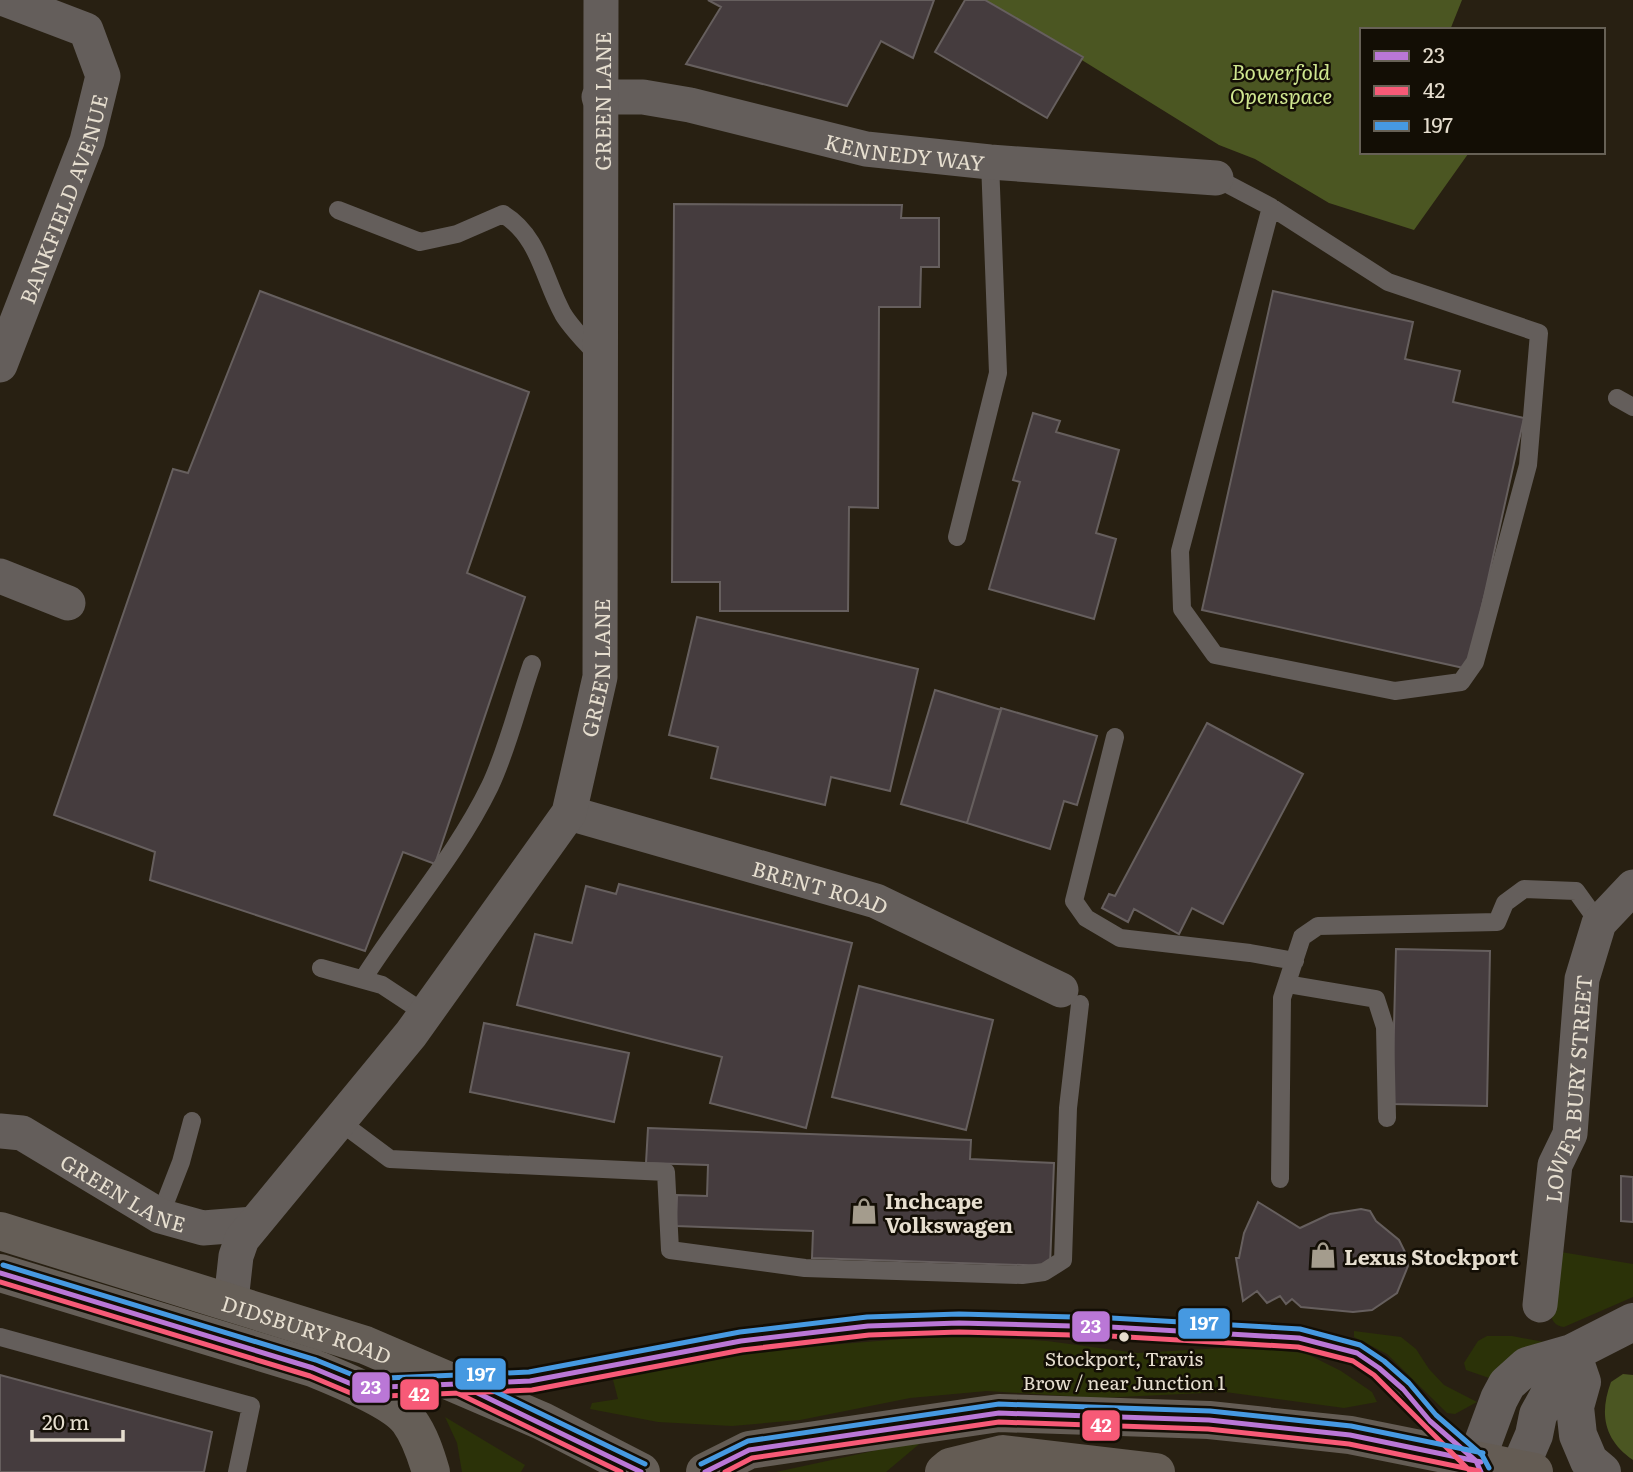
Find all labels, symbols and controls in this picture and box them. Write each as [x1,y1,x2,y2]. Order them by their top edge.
legend [1360,28,1605,154]
street label: GREEN LANE [585,31,616,171]
text: 23 [1423,38,1445,69]
park label: Bowerfold Openspace [1230,55,1332,110]
text: 42 [1423,73,1445,104]
street label: BANKFIELD AVENUE [10,91,114,308]
text: 197 [1423,108,1453,139]
street label: KENNEDY WAY [822,124,986,177]
street label: GREEN LANE [571,598,616,740]
street label: BRENT ROAD [749,851,894,921]
street label: LOWER BURY STREET [1536,973,1598,1204]
street label: GREEN LANE [55,1145,190,1238]
place label: Inchcape Volkswagen [885,1184,1014,1239]
shop icon: Inchcape Volkswagen [849,1196,879,1226]
shop icon: Lexus Stockport [1308,1240,1338,1270]
place label: Lexus Stockport [1344,1240,1519,1271]
street label: DIDSBURY ROAD [218,1286,397,1370]
line badge: 197 [1177,1307,1231,1340]
text: 197 [1190,1308,1219,1336]
line badge: 23 [1071,1310,1111,1343]
text: 23 [1081,1311,1101,1339]
marker: Stockport, Travis Brow / near Junction 1 [1117,1330,1131,1344]
place label: Stockport, Travis Brow / near Junction 1 [1023,1344,1226,1396]
line badge: 197 [454,1357,507,1391]
text: 197 [467,1359,496,1387]
line badge: 23 [351,1371,391,1404]
text: 23 [361,1372,381,1400]
line badge: 42 [399,1378,440,1411]
text: 42 [408,1379,430,1407]
scale bar [32,1398,122,1442]
text: 20 m [42,1405,89,1436]
line badge: 42 [1081,1409,1121,1442]
text: 42 [1090,1410,1112,1438]

